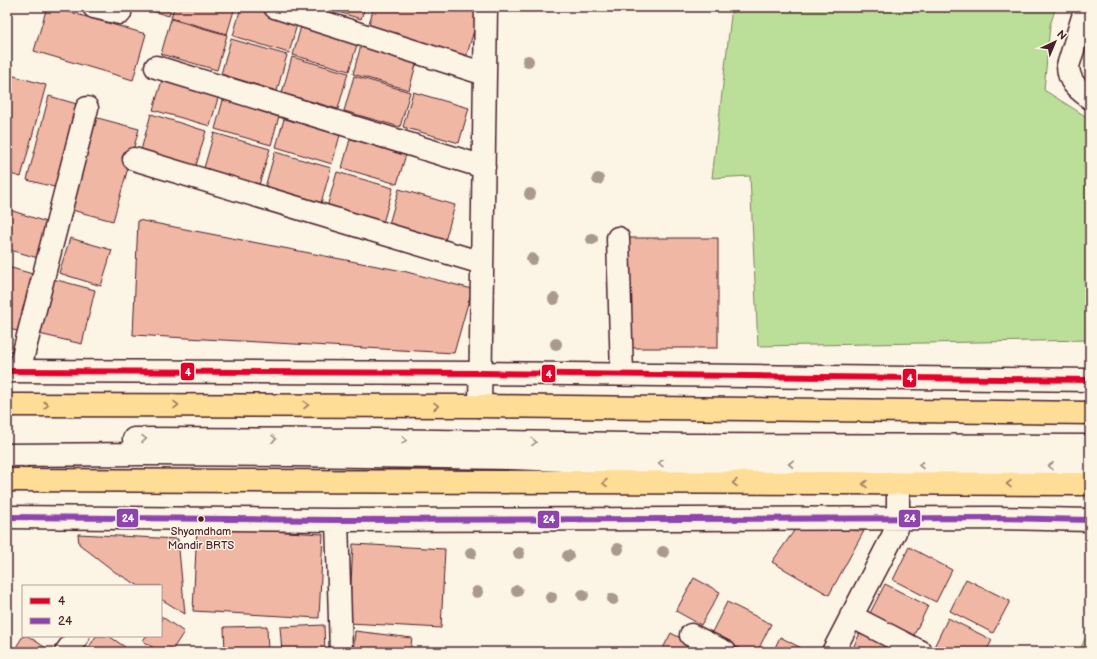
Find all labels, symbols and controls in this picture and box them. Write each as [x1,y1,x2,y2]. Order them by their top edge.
north arrow [1035,22,1075,62]
text: N [1054,28,1069,43]
line badge: 4 [180,362,195,381]
line badge: 4 [541,364,556,383]
text: 4 [185,366,192,379]
text: 4 [546,368,553,381]
line badge: 4 [902,368,917,388]
text: 4 [907,372,914,385]
one-way arrow [43,401,49,409]
one-way arrow [173,401,179,409]
one-way arrow [303,401,309,409]
one-way arrow [433,402,439,410]
one-way arrow [141,435,147,443]
one-way arrow [271,435,277,443]
one-way arrow [401,436,407,444]
one-way arrow [531,438,537,447]
one-way arrow [658,459,664,467]
one-way arrow [788,460,794,468]
one-way arrow [918,461,924,469]
one-way arrow [1048,462,1054,470]
one-way arrow [602,479,608,487]
one-way arrow [732,479,738,487]
one-way arrow [862,480,868,488]
one-way arrow [1006,480,1012,488]
line badge: 24 [116,508,139,528]
line badge: 24 [898,509,921,528]
line badge: 24 [537,510,560,529]
text: 24 [122,512,135,525]
text: 24 [904,512,917,525]
text: 24 [543,513,556,526]
marker: Shyamdham Mandir BRTS [196,514,206,524]
place label: Shyamdham Mandir BRTS [168,525,235,552]
legend [22,585,162,637]
text: 4 [58,594,66,609]
text: 24 [58,614,73,629]

